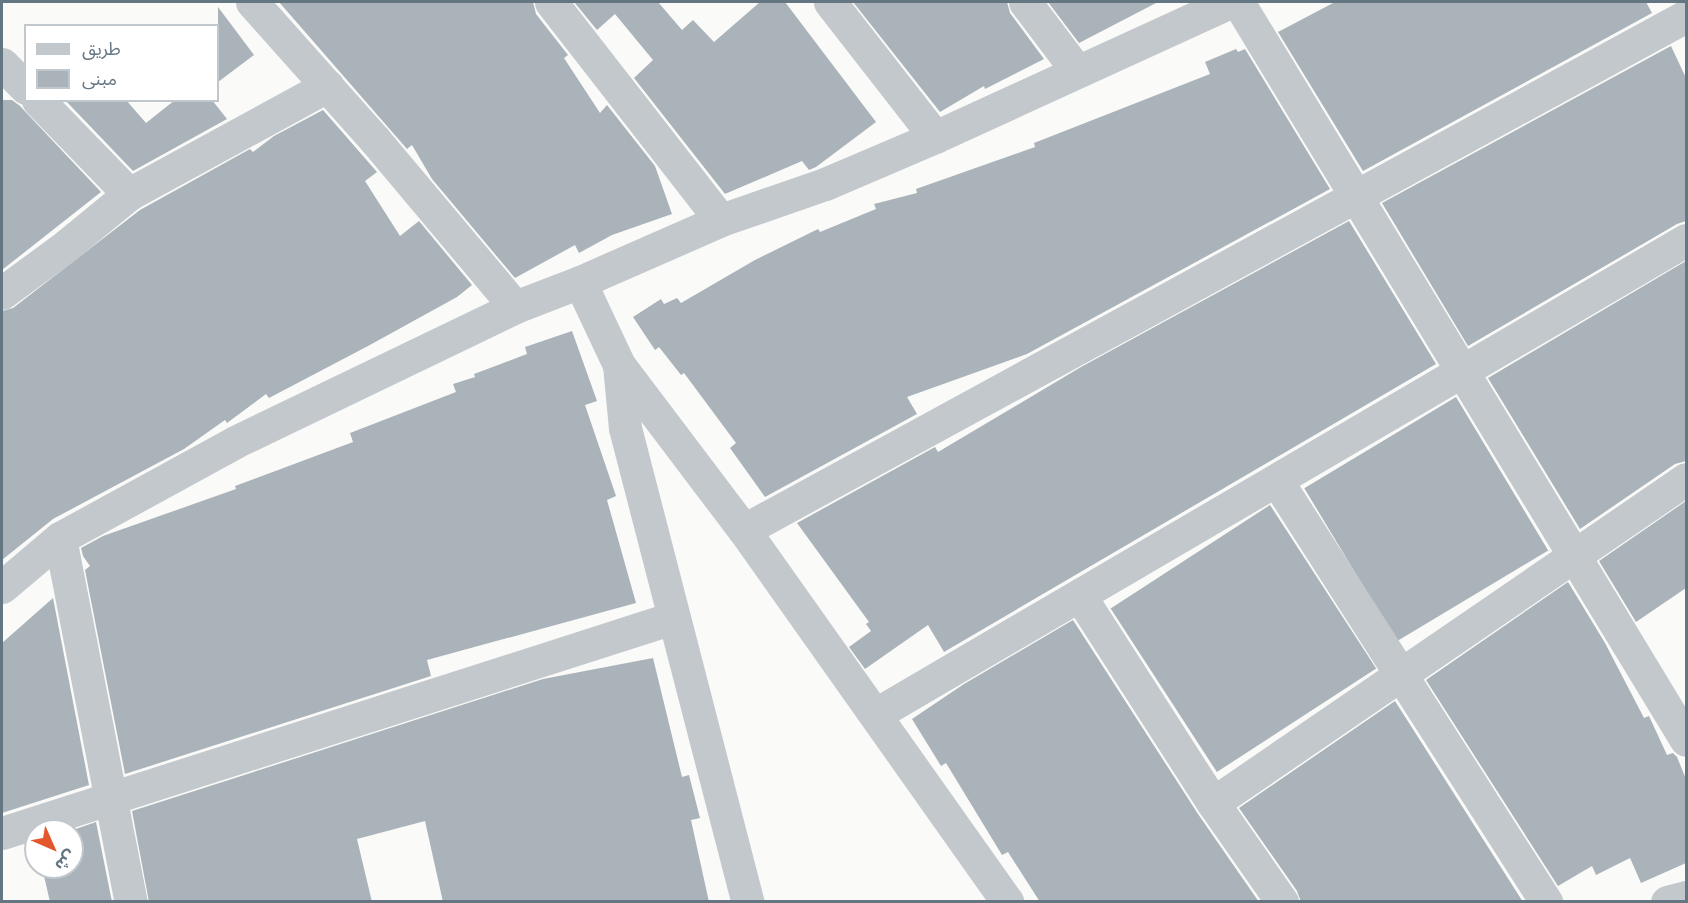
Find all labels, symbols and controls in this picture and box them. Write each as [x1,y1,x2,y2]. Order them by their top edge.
legend [24,24,219,102]
text: طريق [82,38,121,60]
text: مبنى [82,68,117,90]
north arrow [24,819,84,879]
text: ش [51,846,80,875]

